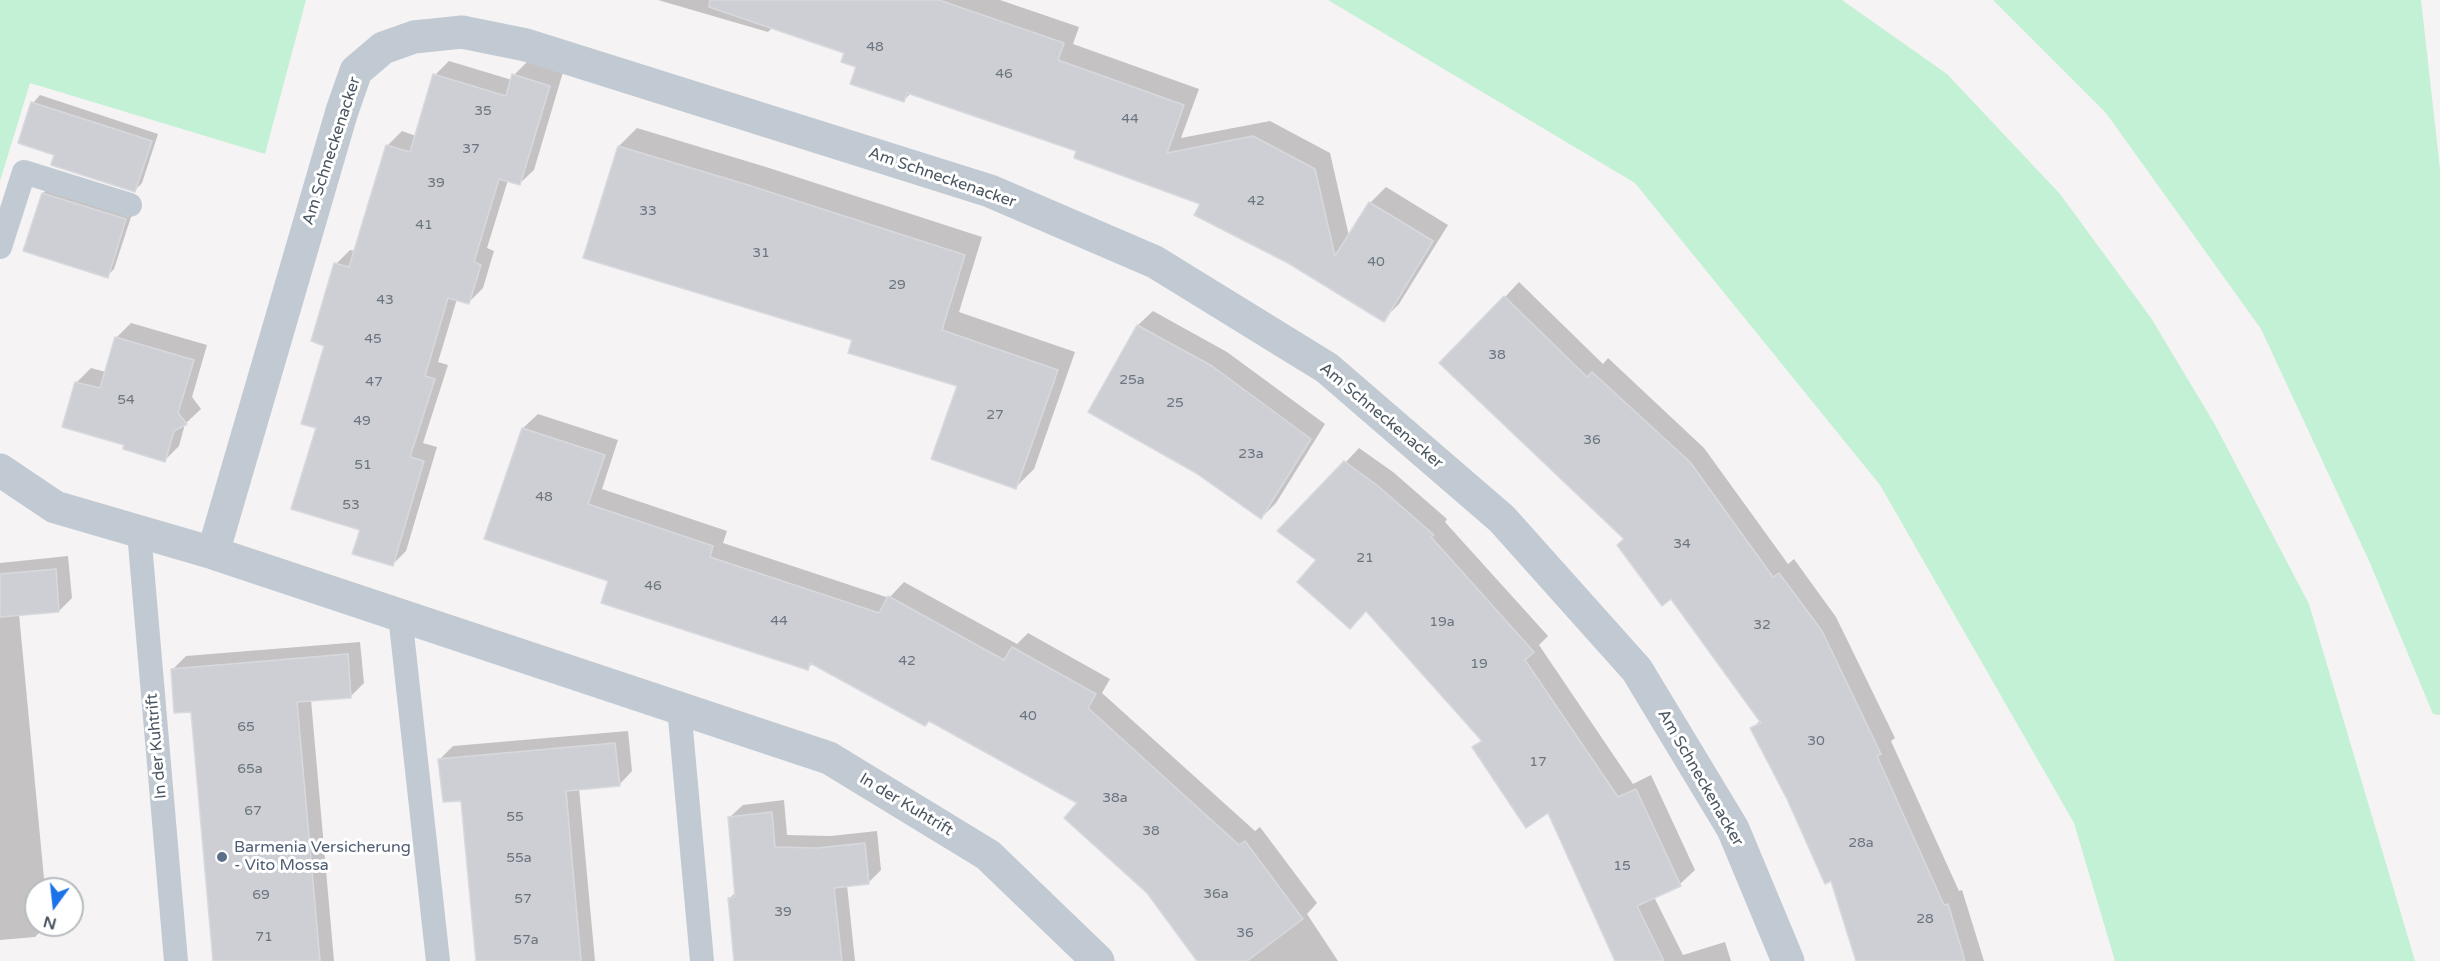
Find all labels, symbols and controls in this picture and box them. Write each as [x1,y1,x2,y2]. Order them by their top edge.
house number: 48 [866,39,884,55]
house number: 46 [995,66,1013,82]
street label: Am Schneckenacker [299,74,365,228]
house number: 35 [474,103,492,119]
house number: 44 [1121,111,1139,127]
house number: 37 [462,141,480,157]
street label: Am Schneckenacker [866,144,1018,212]
house number: 39 [427,175,445,191]
house number: 42 [1247,193,1265,209]
house number: 33 [639,203,657,219]
house number: 41 [415,217,433,233]
house number: 31 [752,245,770,261]
house number: 40 [1367,254,1385,270]
house number: 29 [888,277,906,293]
house number: 43 [376,292,394,308]
house number: 45 [364,331,382,347]
house number: 38 [1488,347,1506,363]
street label: Am Schneckenacker [1316,359,1446,473]
house number: 25a [1119,372,1145,388]
house number: 47 [365,374,383,390]
house number: 54 [117,392,135,408]
house number: 25 [1166,395,1184,411]
house number: 27 [986,407,1004,423]
house number: 49 [353,413,371,429]
house number: 36 [1583,432,1601,448]
house number: 23a [1238,446,1264,462]
house number: 51 [354,457,372,473]
house number: 48 [535,489,553,505]
house number: 53 [342,497,360,513]
house number: 34 [1673,536,1691,552]
house number: 21 [1356,550,1374,566]
house number: 46 [644,578,662,594]
house number: 44 [770,613,788,629]
house number: 19a [1429,614,1455,630]
house number: 32 [1753,617,1771,633]
house number: 42 [898,653,916,669]
house number: 19 [1470,656,1488,672]
street label: In der Kuhtrift [143,692,171,800]
street label: Am Schneckenacker [1653,706,1747,850]
house number: 40 [1019,708,1037,724]
house number: 65 [237,719,255,735]
house number: 30 [1807,733,1825,749]
house number: 17 [1529,754,1547,770]
house number: 65a [237,761,263,777]
street label: In der Kuhtrift [856,769,956,841]
house number: 38a [1102,790,1128,806]
house number: 67 [244,803,262,819]
house number: 55 [506,809,524,825]
house number: 38 [1142,823,1160,839]
house number: 28a [1848,835,1874,851]
place label: Barmenia Versicherung - Vito Mossa [234,838,411,876]
marker: Barmenia Versicherung - Vito Mossa [215,850,229,864]
house number: 55a [506,850,532,866]
house number: 15 [1613,858,1631,874]
north arrow [24,877,84,937]
house number: 36a [1203,886,1229,902]
house number: 69 [252,887,270,903]
house number: 57 [514,891,532,907]
house number: 39 [774,904,792,920]
text: N [41,911,59,934]
house number: 28 [1916,911,1934,927]
house number: 36 [1236,925,1254,941]
house number: 71 [255,929,273,945]
house number: 57a [513,932,539,948]

